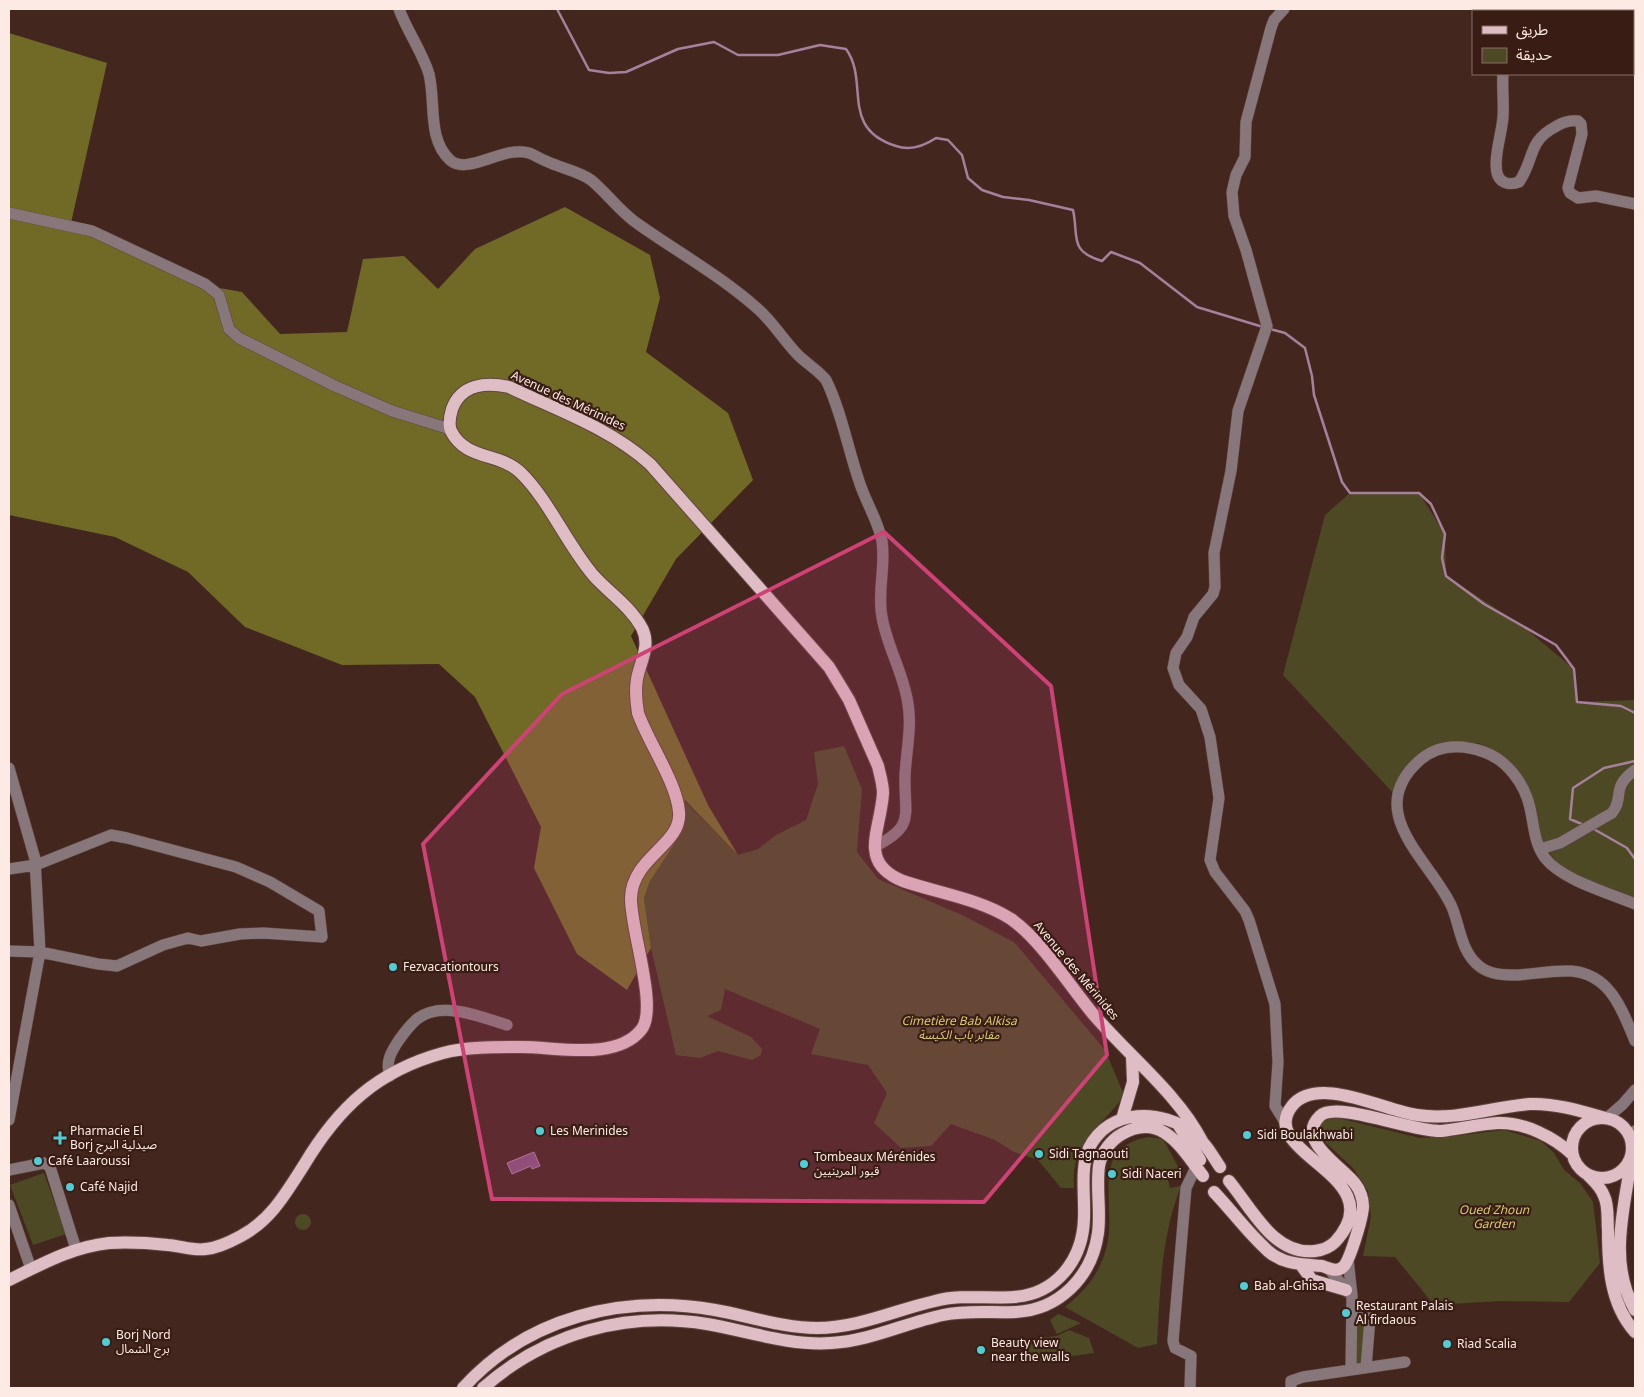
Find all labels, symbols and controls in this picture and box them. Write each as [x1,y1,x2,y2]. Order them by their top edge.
legend [1472,10,1634,75]
text: طريق [1516,14,1548,46]
text: حديقة [1516,39,1552,71]
street label: Avenue des Mérinides [506,363,630,439]
street label: Avenue des Mérinides [1026,915,1126,1027]
place label: Fezvacationtours [403,955,499,980]
marker: Fezvacationtours [387,961,399,973]
park label: Cimetière Bab Alkisa مقابر باب الكيسة [901,1009,1018,1048]
place label: Pharmacie El Borj صيدلية البرج [70,1119,157,1158]
place label: Les Merinides [550,1119,628,1144]
place label: Sidi Boulakhwabi [1257,1123,1353,1148]
marker: Les Merinides [534,1125,546,1137]
marker: Sidi Boulakhwabi [1241,1129,1253,1141]
marker: Pharmacie El Borj صيدلية البرج [54,1132,66,1144]
place label: Sidi Tagnaouti [1049,1142,1128,1167]
place label: Tombeaux Mérénides قبور المرينيين [814,1145,936,1184]
marker: Sidi Tagnaouti [1033,1148,1045,1160]
place label: Café Laaroussi [48,1149,130,1174]
marker: Café Laaroussi [32,1155,44,1167]
marker: Tombeaux Mérénides قبور المرينيين [798,1158,810,1170]
place label: Sidi Naceri [1122,1162,1182,1187]
marker: Sidi Naceri [1106,1168,1118,1180]
place label: Café Najid [80,1175,138,1200]
marker: Café Najid [64,1181,76,1193]
park label: Oued Zhoun Garden [1459,1198,1530,1237]
place label: Bab al-Ghisa [1254,1274,1324,1299]
marker: Bab al-Ghisa [1238,1280,1250,1292]
place label: Restaurant Palais Al firdaous [1356,1294,1454,1333]
marker: Restaurant Palais Al firdaous [1340,1307,1352,1319]
place label: Borj Nord برج الشمال [116,1323,171,1362]
place label: Beauty view near the walls [991,1331,1070,1370]
place label: Riad Scalia [1457,1332,1517,1357]
marker: Borj Nord برج الشمال [100,1336,112,1348]
marker: Riad Scalia [1441,1338,1453,1350]
marker: Beauty view near the walls [975,1344,987,1356]

